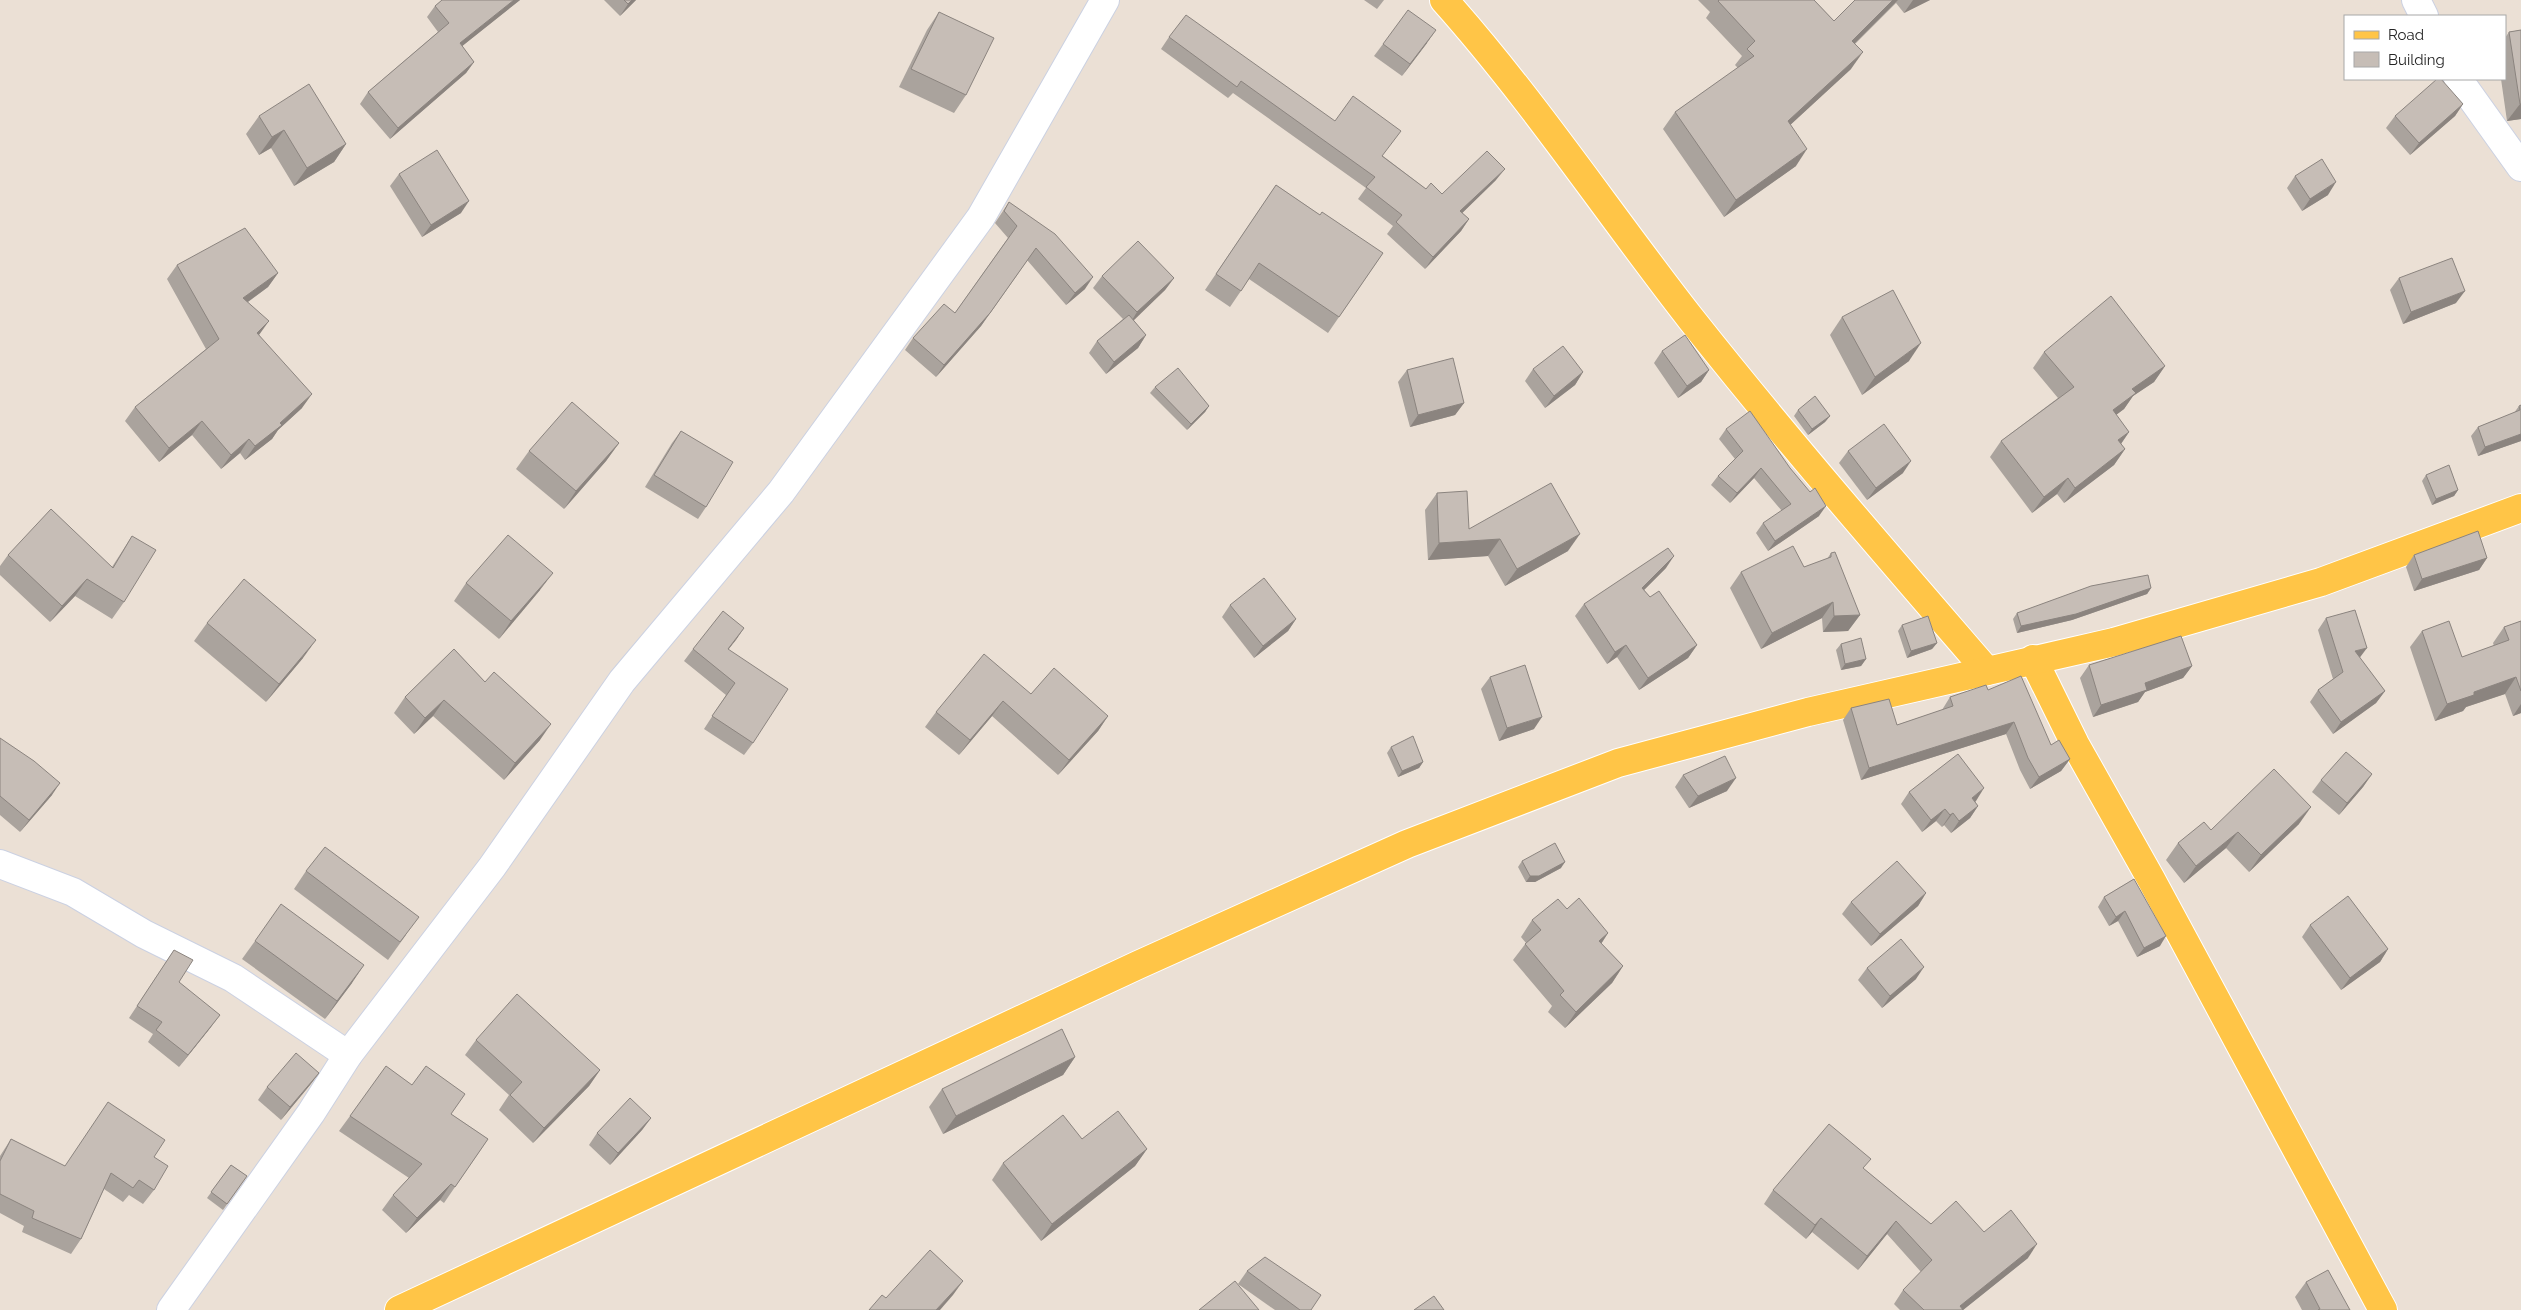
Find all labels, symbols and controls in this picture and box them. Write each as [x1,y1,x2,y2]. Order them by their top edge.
legend [2344,15,2506,80]
text: Road [2388,26,2424,44]
text: Building [2388,51,2445,69]

